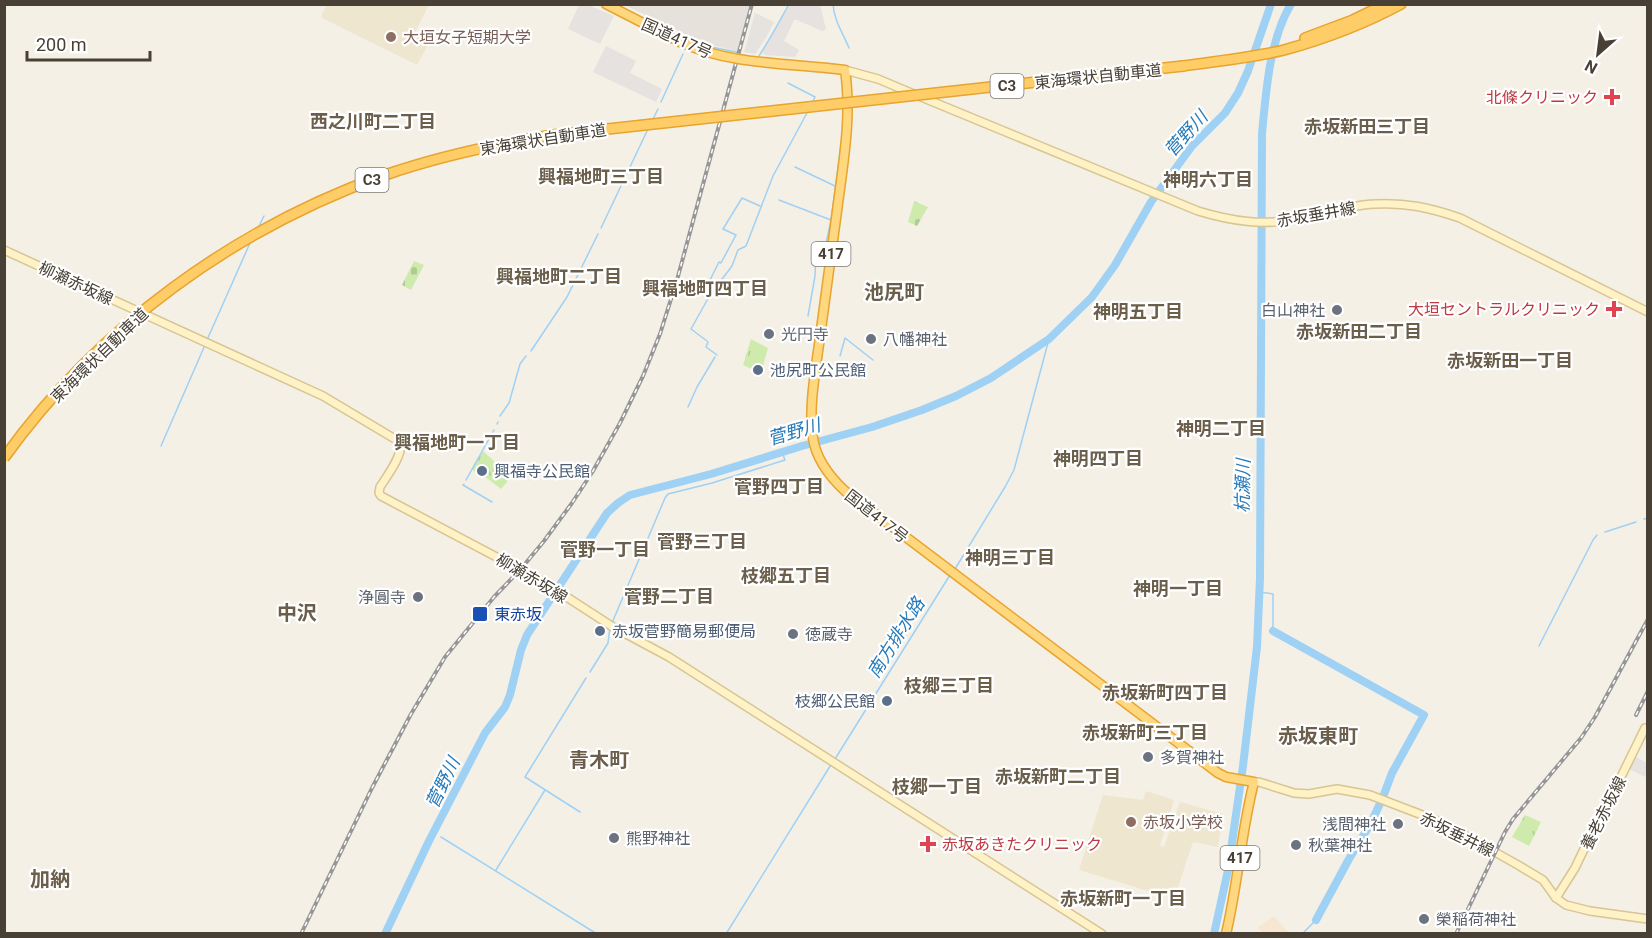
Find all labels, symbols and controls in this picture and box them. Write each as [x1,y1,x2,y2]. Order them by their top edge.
street label: 国道417号 [639,15,715,62]
scale bar [27,24,150,62]
north arrow [1568,24,1628,84]
place label: 大垣女子短期大学 [403,28,531,47]
marker: 大垣女子短期大学 [384,30,398,44]
text: 200 m [36,34,87,55]
text: N [1582,56,1601,78]
street label: 東海環状自動車道 [1033,60,1163,93]
road number: C3 [990,74,1024,98]
place label: 北條クリニック [1486,88,1598,107]
marker: 北條クリニック [1603,88,1621,106]
water label: 菅野川 [1160,105,1213,161]
district label: 西之川町二丁目 [310,111,436,132]
district label: 赤坂新田三丁目 [1304,116,1430,137]
street label: 東海環状自動車道 [478,120,608,159]
district label: 興福地町三丁目 [538,166,664,187]
road number: C3 [356,168,388,192]
district label: 神明六丁目 [1163,169,1253,190]
street label: 赤坂垂井線 [1275,198,1357,231]
road number: 417 [812,242,850,266]
street label: 柳瀬赤坂線 [36,258,116,309]
district label: 興福地町二丁目 [496,266,622,287]
district label: 興福地町四丁目 [642,278,768,299]
district label: 池尻町 [864,280,924,304]
place label: 大垣セントラルクリニック [1408,300,1600,319]
marker: 大垣セントラルクリニック [1605,300,1623,318]
district label: 神明五丁目 [1093,301,1183,322]
place label: 白山神社 [1261,301,1325,320]
marker: 白山神社 [1330,303,1344,317]
street label: 東海環状自動車道 [47,304,152,407]
district label: 赤坂新田二丁目 [1296,321,1422,342]
place label: 光円寺 [781,325,829,344]
marker: 光円寺 [762,327,776,341]
place label: 八幡神社 [883,330,947,349]
marker: 八幡神社 [864,332,878,346]
district label: 赤坂新田一丁目 [1447,350,1573,371]
place label: 池尻町公民館 [770,361,866,380]
marker: 池尻町公民館 [751,363,765,377]
water label: 菅野川 [765,413,825,449]
district label: 神明二丁目 [1176,418,1266,439]
district label: 興福地町一丁目 [394,432,520,453]
district label: 神明四丁目 [1053,448,1143,469]
water label: 杭瀬川 [1232,457,1254,513]
place label: 興福寺公民館 [494,462,590,481]
marker: 興福寺公民館 [475,464,489,478]
district label: 菅野四丁目 [734,476,824,497]
street label: 国道417号 [841,486,912,547]
district label: 菅野三丁目 [657,531,747,552]
district label: 菅野一丁目 [560,539,650,560]
district label: 神明三丁目 [965,547,1055,568]
street label: 柳瀬赤坂線 [493,550,571,607]
district label: 枝郷五丁目 [741,565,831,586]
district label: 神明一丁目 [1133,578,1223,599]
district label: 菅野二丁目 [624,586,714,607]
place label: 浄圓寺 [358,588,406,607]
marker: 浄圓寺 [411,590,425,604]
water label: 南方排水路 [863,592,929,681]
district label: 中沢 [277,601,317,625]
marker: 東赤坂 [471,605,489,623]
place label: 東赤坂 [494,605,542,624]
place label: 赤坂菅野簡易郵便局 [612,622,756,641]
marker: 赤坂菅野簡易郵便局 [593,624,607,638]
place label: 徳蔵寺 [805,625,853,644]
marker: 徳蔵寺 [786,627,800,641]
district label: 枝郷三丁目 [904,675,994,696]
district label: 赤坂新町四丁目 [1102,682,1228,703]
place label: 枝郷公民館 [795,692,875,711]
marker: 枝郷公民館 [880,694,894,708]
district label: 赤坂新町三丁目 [1082,722,1208,743]
district label: 赤坂東町 [1278,724,1358,748]
district label: 青木町 [569,748,629,772]
place label: 多賀神社 [1160,748,1224,767]
marker: 多賀神社 [1141,750,1155,764]
water label: 菅野川 [421,752,465,812]
district label: 赤坂新町二丁目 [995,766,1121,787]
street label: 養老赤坂線 [1577,773,1630,853]
district label: 枝郷一丁目 [892,776,982,797]
street label: 赤坂垂井線 [1417,808,1497,861]
place label: 赤坂小学校 [1143,813,1223,832]
marker: 赤坂小学校 [1124,815,1138,829]
place label: 浅間神社 [1322,815,1386,834]
marker: 浅間神社 [1391,817,1405,831]
place label: 熊野神社 [626,829,690,848]
marker: 熊野神社 [607,831,621,845]
marker: 赤坂あきたクリニック [919,835,937,853]
place label: 赤坂あきたクリニック [942,835,1102,854]
place label: 秋葉神社 [1308,836,1372,855]
marker: 秋葉神社 [1289,838,1303,852]
road number: 417 [1220,846,1260,870]
district label: 加納 [30,867,70,891]
district label: 赤坂新町一丁目 [1060,888,1186,909]
place label: 榮稲荷神社 [1436,910,1516,929]
marker: 榮稲荷神社 [1417,912,1431,926]

